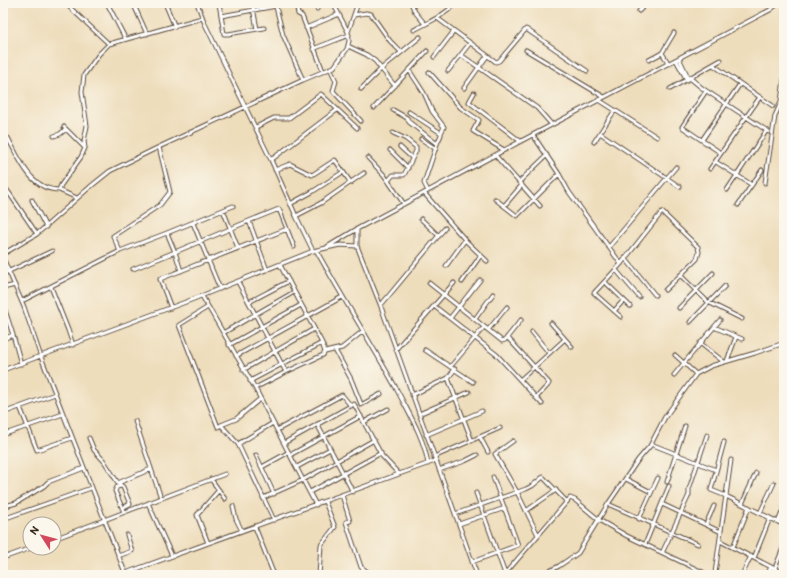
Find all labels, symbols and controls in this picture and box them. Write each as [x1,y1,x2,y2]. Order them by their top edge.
north arrow [22,516,62,556]
text: N [27,524,42,537]

